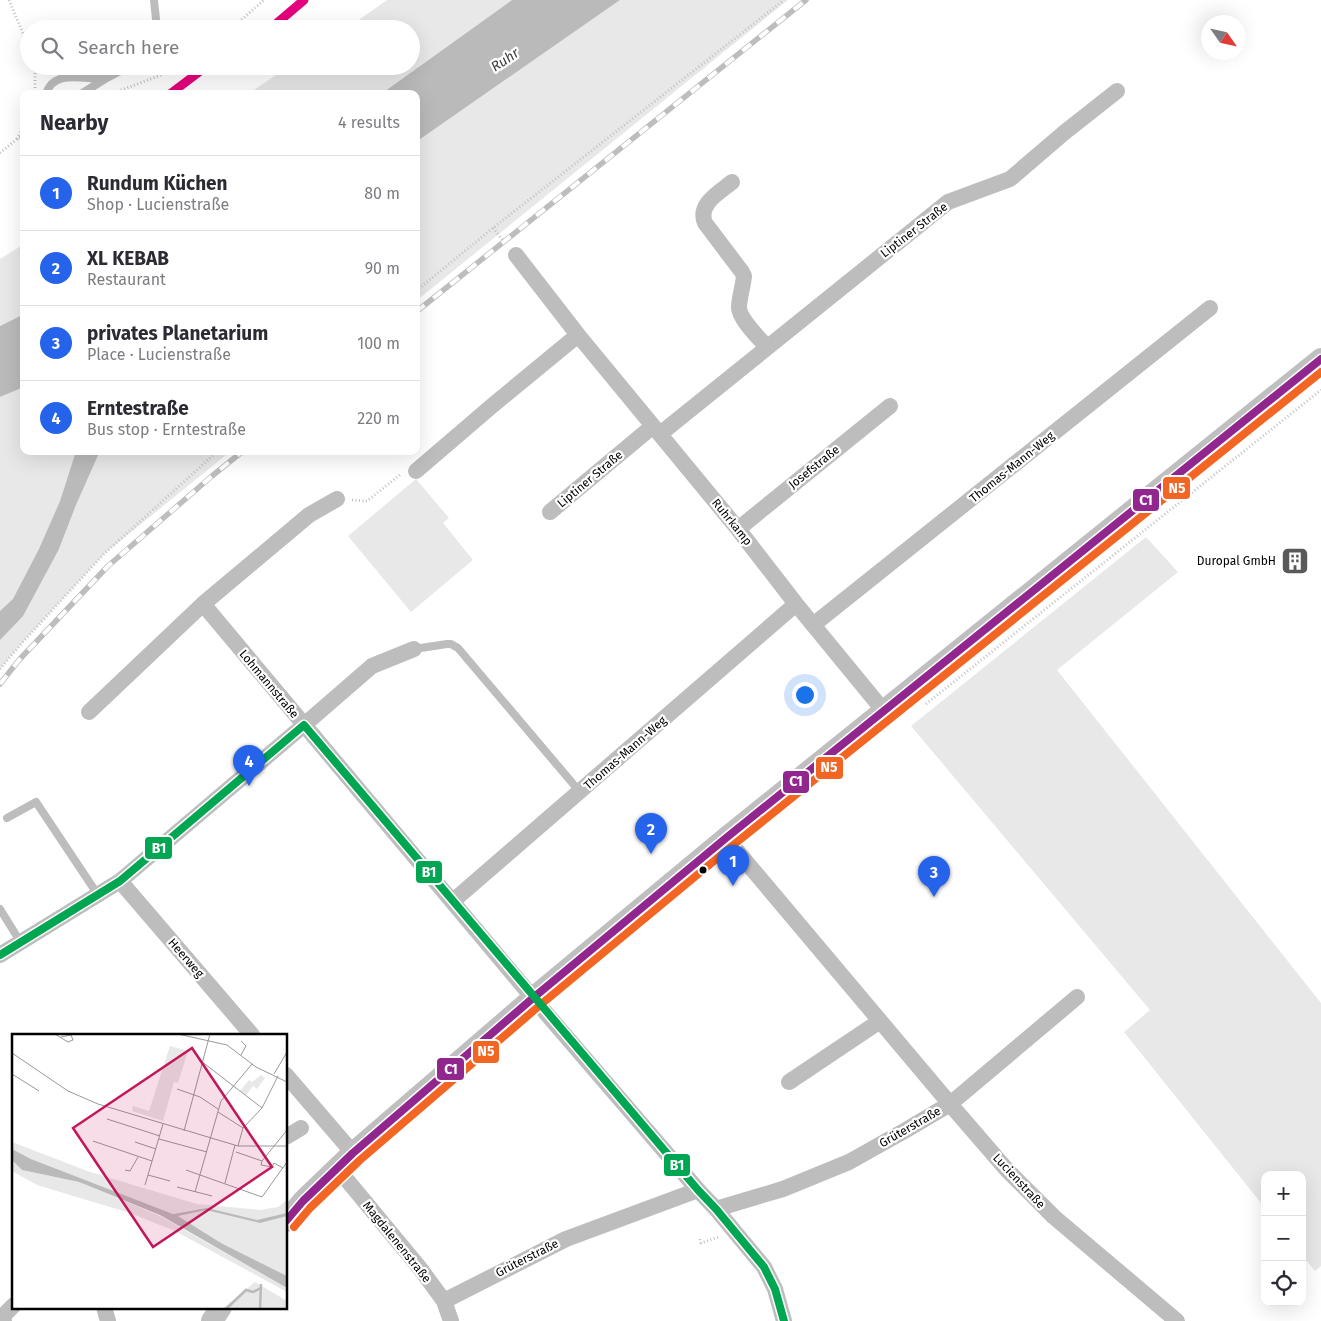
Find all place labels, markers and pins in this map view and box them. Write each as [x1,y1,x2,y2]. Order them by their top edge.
building icon: Duropal GmbH [1280,546,1310,576]
place label: Duropal GmbH [1197,554,1276,568]
pin: 4 [233,745,265,786]
pin: 2 [635,813,667,854]
pin: 1 [717,845,749,886]
pin: 3 [918,856,950,897]
unlabelled marker [698,865,708,875]

